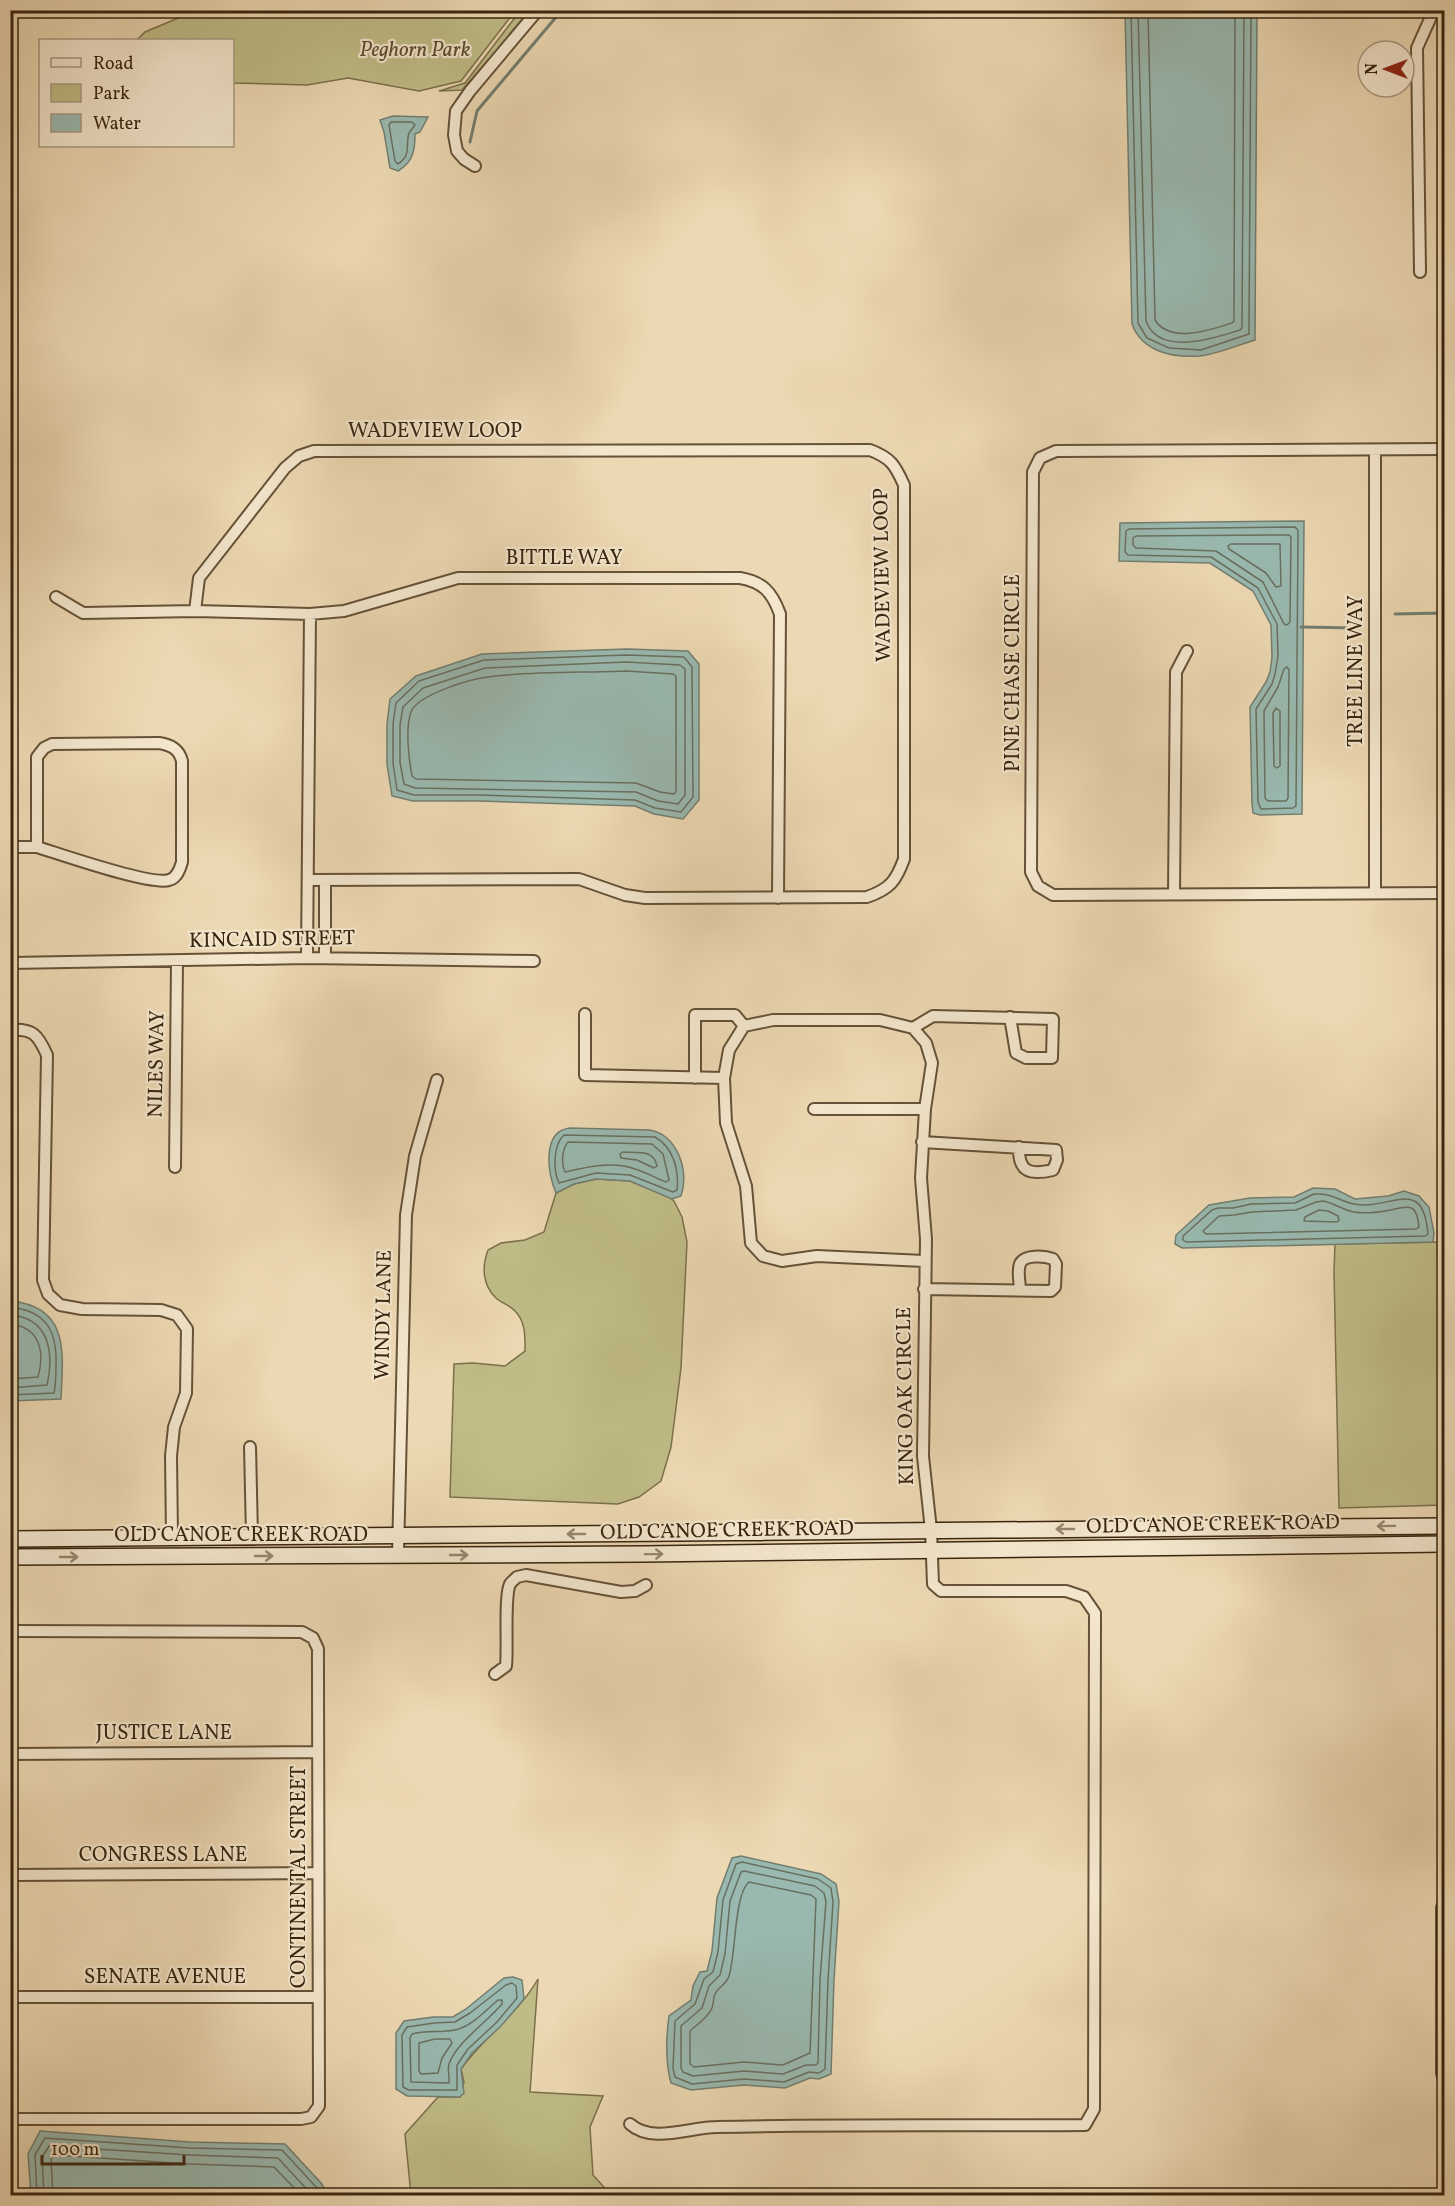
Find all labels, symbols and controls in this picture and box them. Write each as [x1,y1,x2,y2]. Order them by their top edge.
park label: Peghorn Park [360,36,471,65]
legend [39,39,234,147]
north arrow [1356,39,1416,99]
text: Road [93,52,134,77]
text: N [1362,63,1384,75]
text: Park [93,82,130,107]
text: Water [93,112,141,137]
street label: WADEVIEW LOOP [348,417,522,446]
street label: WADEVIEW LOOP [867,488,899,662]
street label: BITTLE WAY [505,544,623,573]
street label: PINE CHASE CIRCLE [999,574,1028,772]
street label: TREE LINE WAY [1342,595,1371,747]
street label: KINCAID STREET [189,924,355,956]
street label: NILES WAY [142,1010,172,1118]
street label: WINDY LANE [368,1250,400,1380]
street label: KING OAK CIRCLE [890,1306,922,1486]
street label: OLD CANOE CREEK ROAD [1086,1508,1340,1542]
street label: OLD CANOE CREEK ROAD [600,1514,854,1548]
one-way arrow [1377,1520,1397,1532]
street label: OLD CANOE CREEK ROAD [114,1521,368,1550]
one-way arrow [1056,1523,1076,1534]
one-way arrow [567,1528,587,1540]
one-way arrow [643,1548,663,1559]
one-way arrow [448,1549,468,1561]
one-way arrow [253,1550,273,1562]
one-way arrow [58,1551,78,1563]
street label: JUSTICE LANE [96,1719,232,1748]
street label: CONTINENTAL STREET [285,1766,314,1988]
street label: CONGRESS LANE [79,1841,247,1870]
street label: SENATE AVENUE [84,1963,246,1992]
scale bar [42,2128,184,2166]
text: 100 m [51,2138,100,2163]

